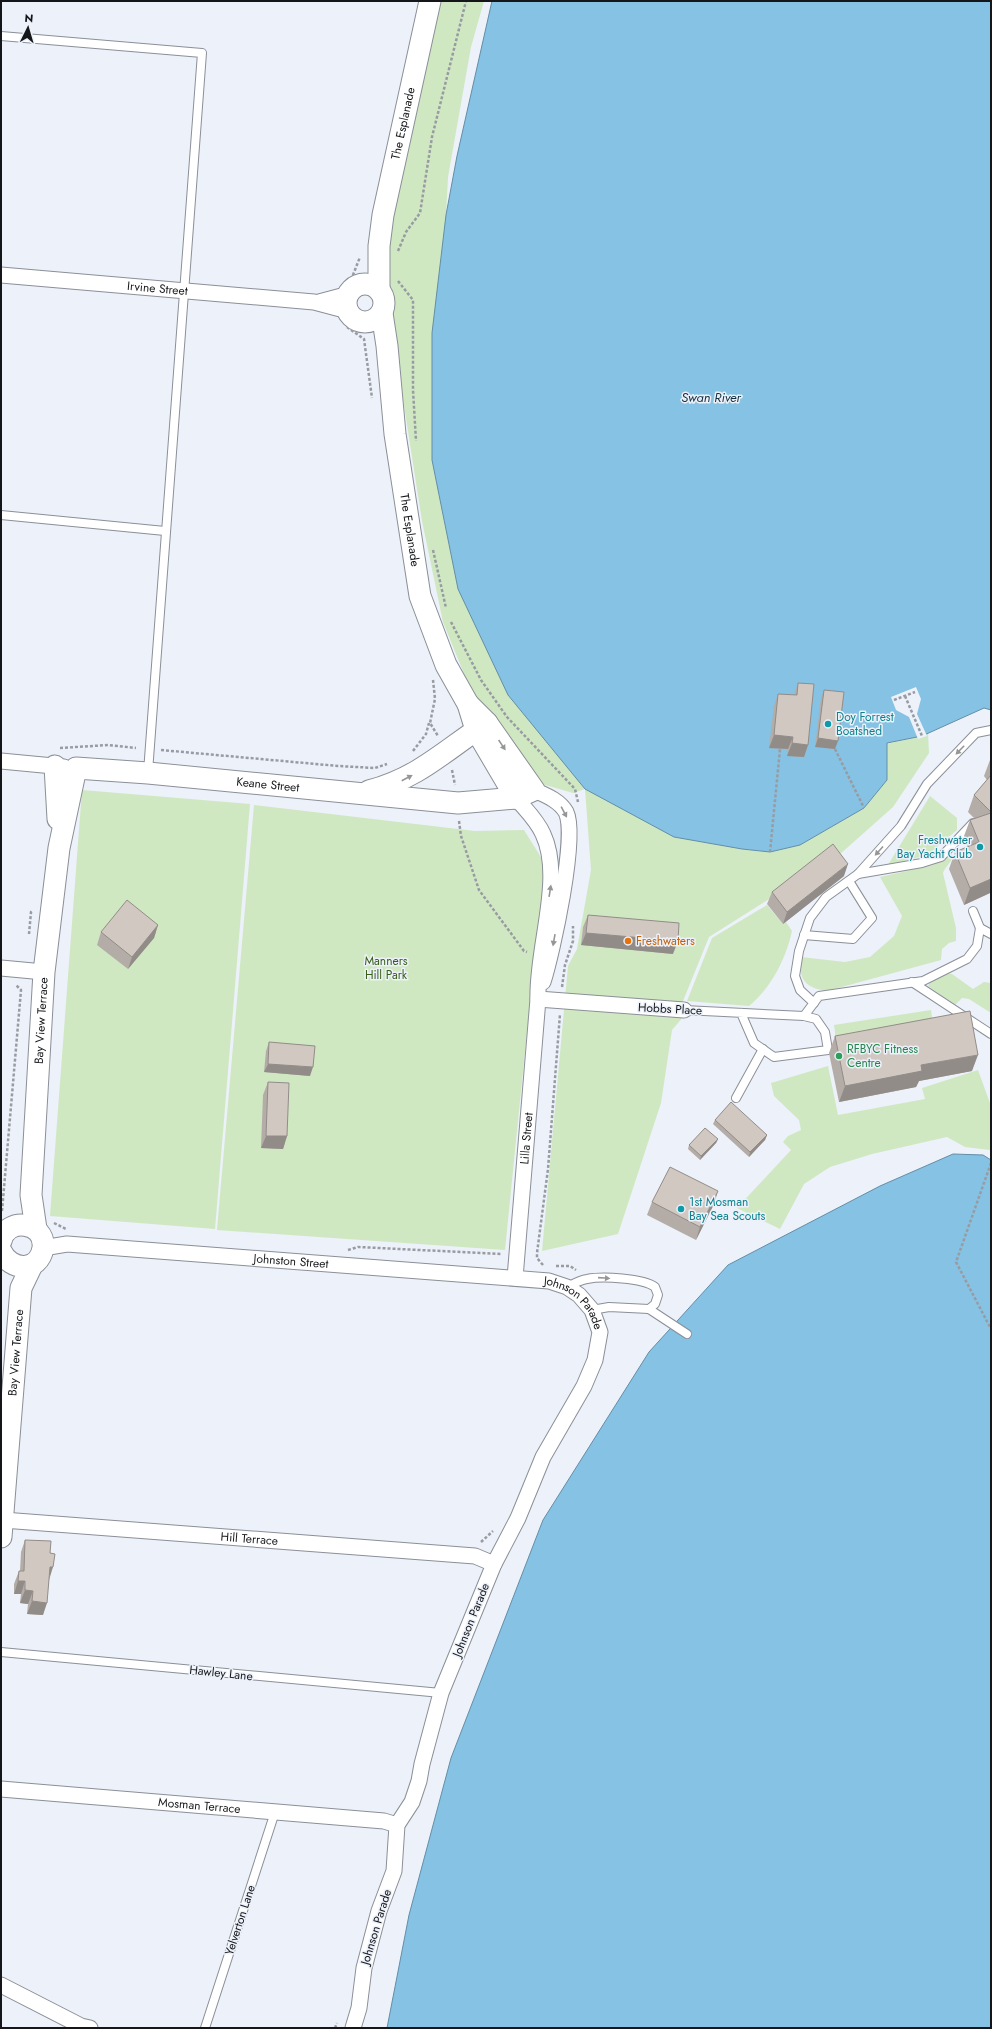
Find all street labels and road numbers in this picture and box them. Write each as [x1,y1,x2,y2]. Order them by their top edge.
street label: The Esplanade [386,86,420,161]
street label: Irvine Street [126,277,189,300]
street label: The Esplanade [395,492,424,568]
street label: Keane Street [236,773,300,797]
street label: Bay View Terrace [30,977,53,1064]
street label: Hobbs Place [637,998,703,1020]
street label: Lilla Street [515,1112,538,1165]
street label: Johnston Street [251,1249,329,1273]
street label: Johnson Parade [541,1271,607,1332]
street label: Bay View Terrace [3,1309,28,1397]
street label: Hill Terrace [220,1528,279,1550]
street label: Johnson Parade [447,1580,494,1661]
street label: Hawley Lane [188,1661,254,1685]
street label: Mosman Terrace [157,1793,241,1818]
street label: Yelverton Lane [220,1883,260,1957]
street label: Johnson Parade [355,1887,396,1969]

